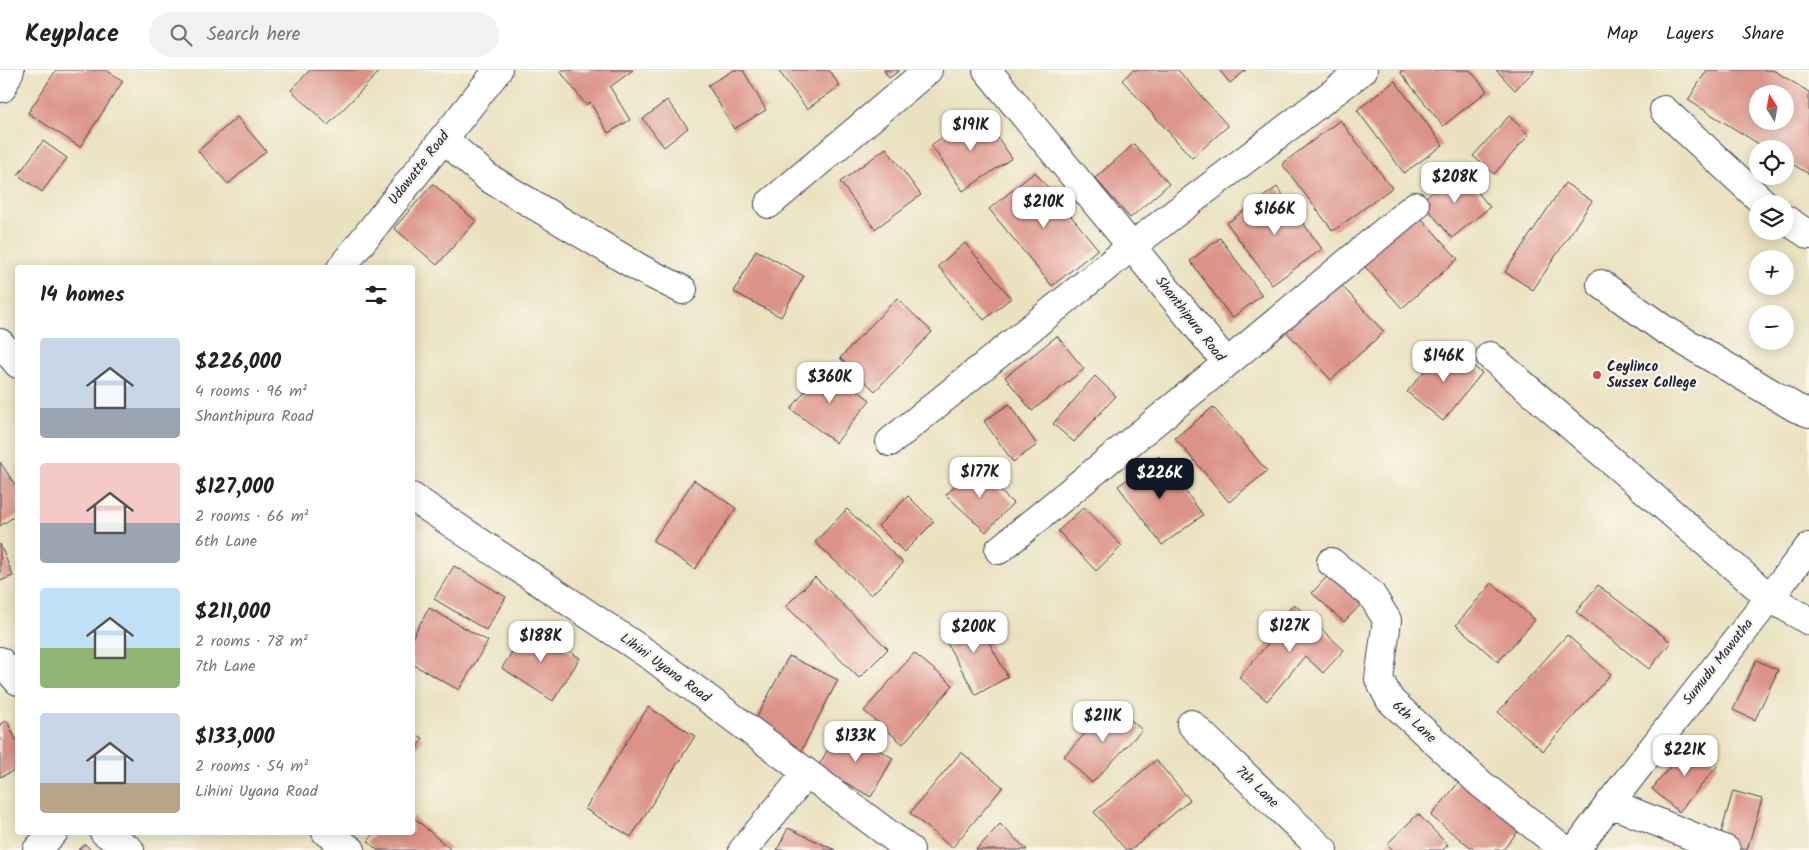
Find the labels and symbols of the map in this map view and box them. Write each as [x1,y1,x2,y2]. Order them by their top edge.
north arrow [1749,85,1794,130]
pin: $191K [936,109,1006,152]
street label: Udawatte Road [383,125,456,210]
pin: $208K [1420,162,1490,204]
pin: $210K [1009,186,1079,229]
pin: $166K [1240,194,1310,236]
street label: Shanthipura Road [1149,271,1231,367]
pin: $146K [1409,340,1479,383]
place label: Ceylinco Sussex College [1607,356,1697,394]
pin: $360K [795,362,865,404]
marker: Ceylinco Sussex College [1591,369,1603,381]
pin: $177K [945,456,1015,499]
pin: $226K [1125,458,1195,500]
pin: $127K [1255,610,1325,653]
pin: $200K [939,612,1009,654]
street label: Sumudu Mawatha [1677,614,1759,710]
pin: $188K [506,620,576,663]
street label: Lihini Uyana Road [615,628,716,709]
street label: 6th Lane [1387,695,1442,749]
pin: $211K [1068,700,1138,743]
pin: $133K [821,720,891,763]
pin: $221K [1650,734,1720,777]
street label: 7th Lane [1230,761,1284,814]

